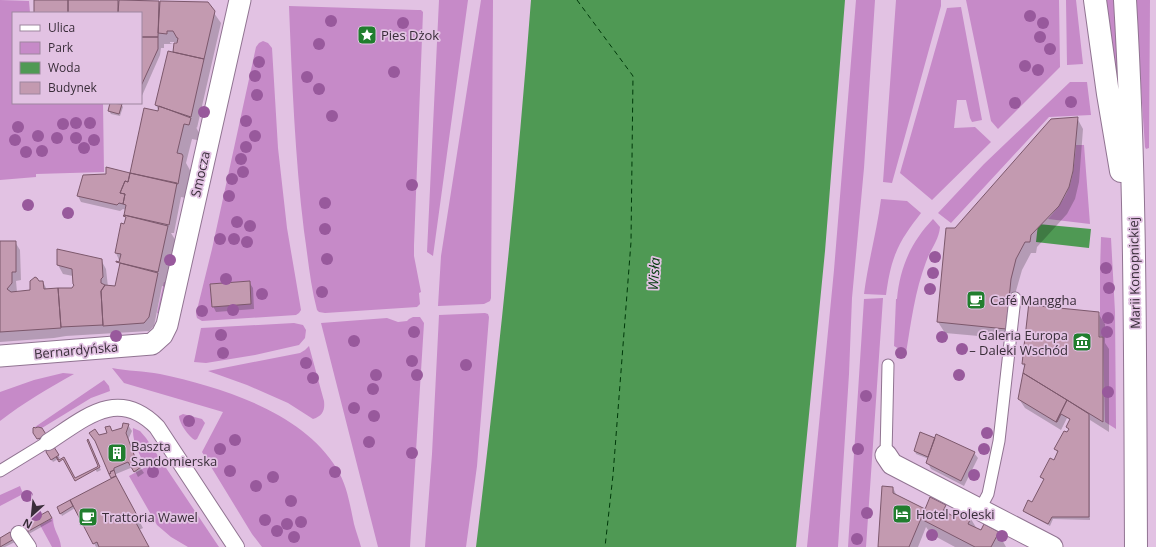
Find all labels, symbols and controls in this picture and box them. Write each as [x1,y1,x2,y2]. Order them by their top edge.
legend [12,12,142,104]
text: Ulica [48,19,75,36]
place icon: Pies Dżok [356,24,378,46]
place label: Pies Dżok [381,26,439,44]
text: Park [48,39,74,56]
text: Woda [48,59,80,76]
text: Budynek [48,79,98,96]
street label: Smocza [186,149,214,199]
street label: Marii Konopnickiej [1124,217,1144,329]
water label: Wisła [643,257,664,291]
cafe icon: Café Manggha [965,289,987,311]
place label: Café Manggha [990,291,1077,309]
place label: Galeria Europa – Daleki Wschód [969,326,1068,359]
museum icon: Galeria Europa – Daleki Wschód [1071,331,1093,353]
street label: Bernardyńska [33,337,119,363]
place label: Baszta Sandomierska [131,437,217,470]
building icon: Baszta Sandomierska [106,442,128,464]
north arrow [12,495,52,535]
hotel icon: Hotel Poleski [891,503,913,525]
place label: Hotel Poleski [916,505,995,523]
cafe icon: Trattoria Wawel [77,506,99,528]
place label: Trattoria Wawel [102,508,198,526]
text: N [20,516,35,533]

